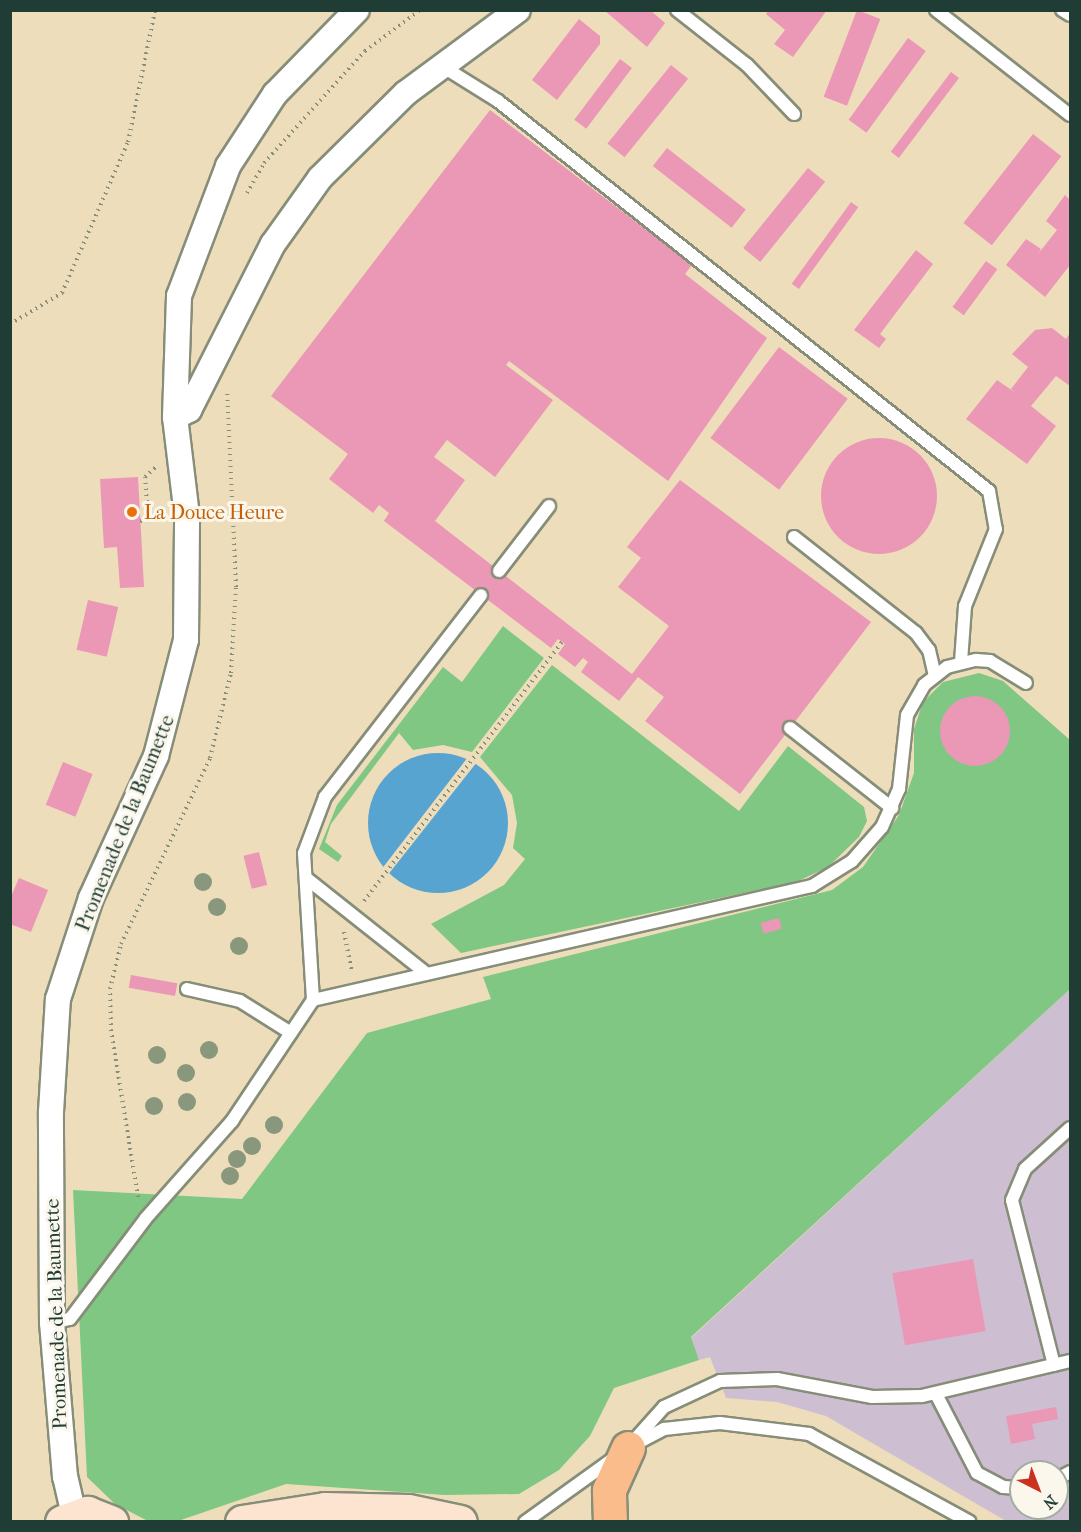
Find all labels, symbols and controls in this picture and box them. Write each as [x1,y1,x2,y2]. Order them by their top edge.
place label: La Douce Heure [144,500,284,524]
marker: La Douce Heure [125,505,139,519]
street label: Promenade de la Baumette [71,711,179,935]
street label: Promenade de la Baumette [40,1198,72,1430]
north arrow [1009,1460,1069,1520]
text: N [1039,1491,1061,1513]

